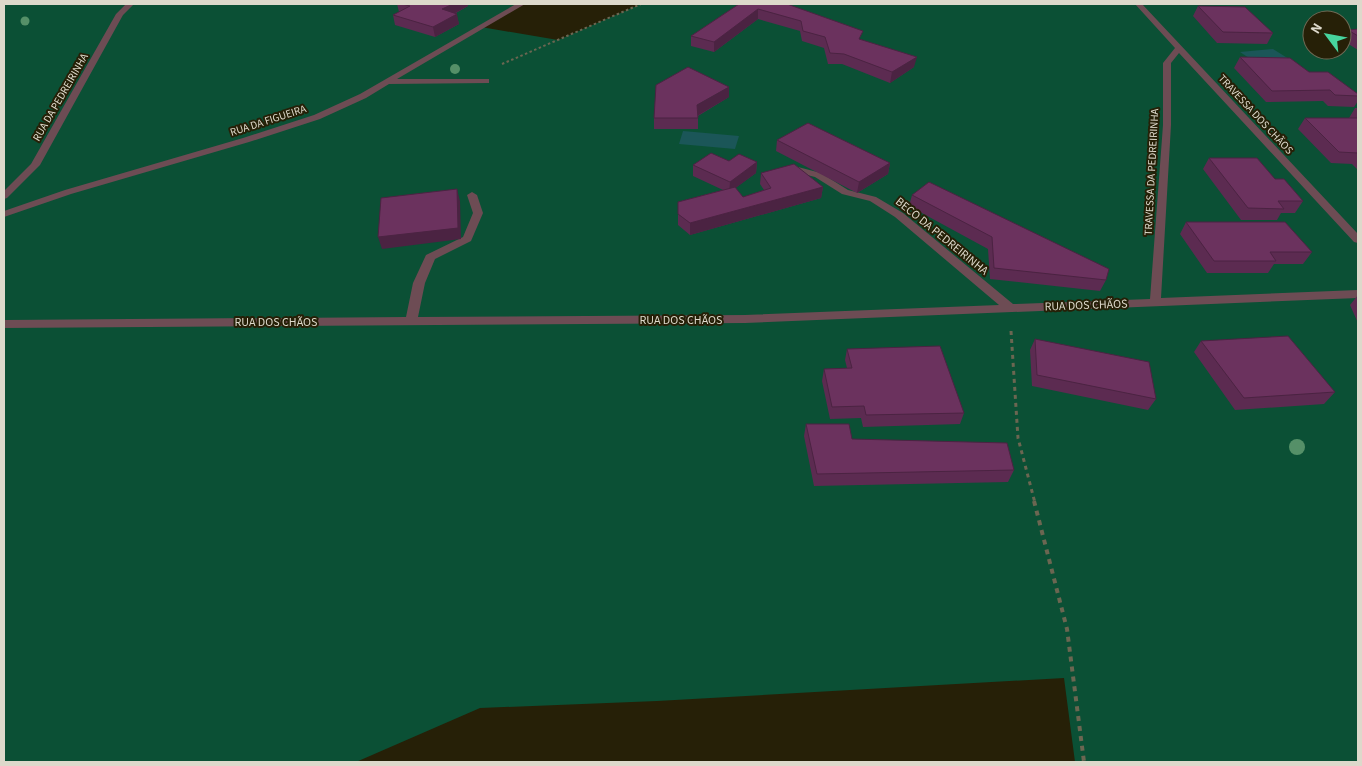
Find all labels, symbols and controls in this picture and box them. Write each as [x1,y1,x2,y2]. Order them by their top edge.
north arrow [1302,10,1352,60]
text: N [1306,19,1328,38]
street label: RUA DA PEDREIRINHA [29,50,92,144]
street label: TRAVESSA DOS CHÃOS [1215,71,1297,158]
street label: RUA DA FIGUEIRA [228,101,308,140]
street label: TRAVESSA DA PEDREIRINHA [1141,108,1162,236]
street label: BECO DA PEDREIRINHA [892,193,992,280]
street label: RUA DOS CHÃOS [1044,296,1128,315]
street label: RUA DOS CHÃOS [640,312,722,329]
street label: RUA DOS CHÃOS [235,314,317,331]

